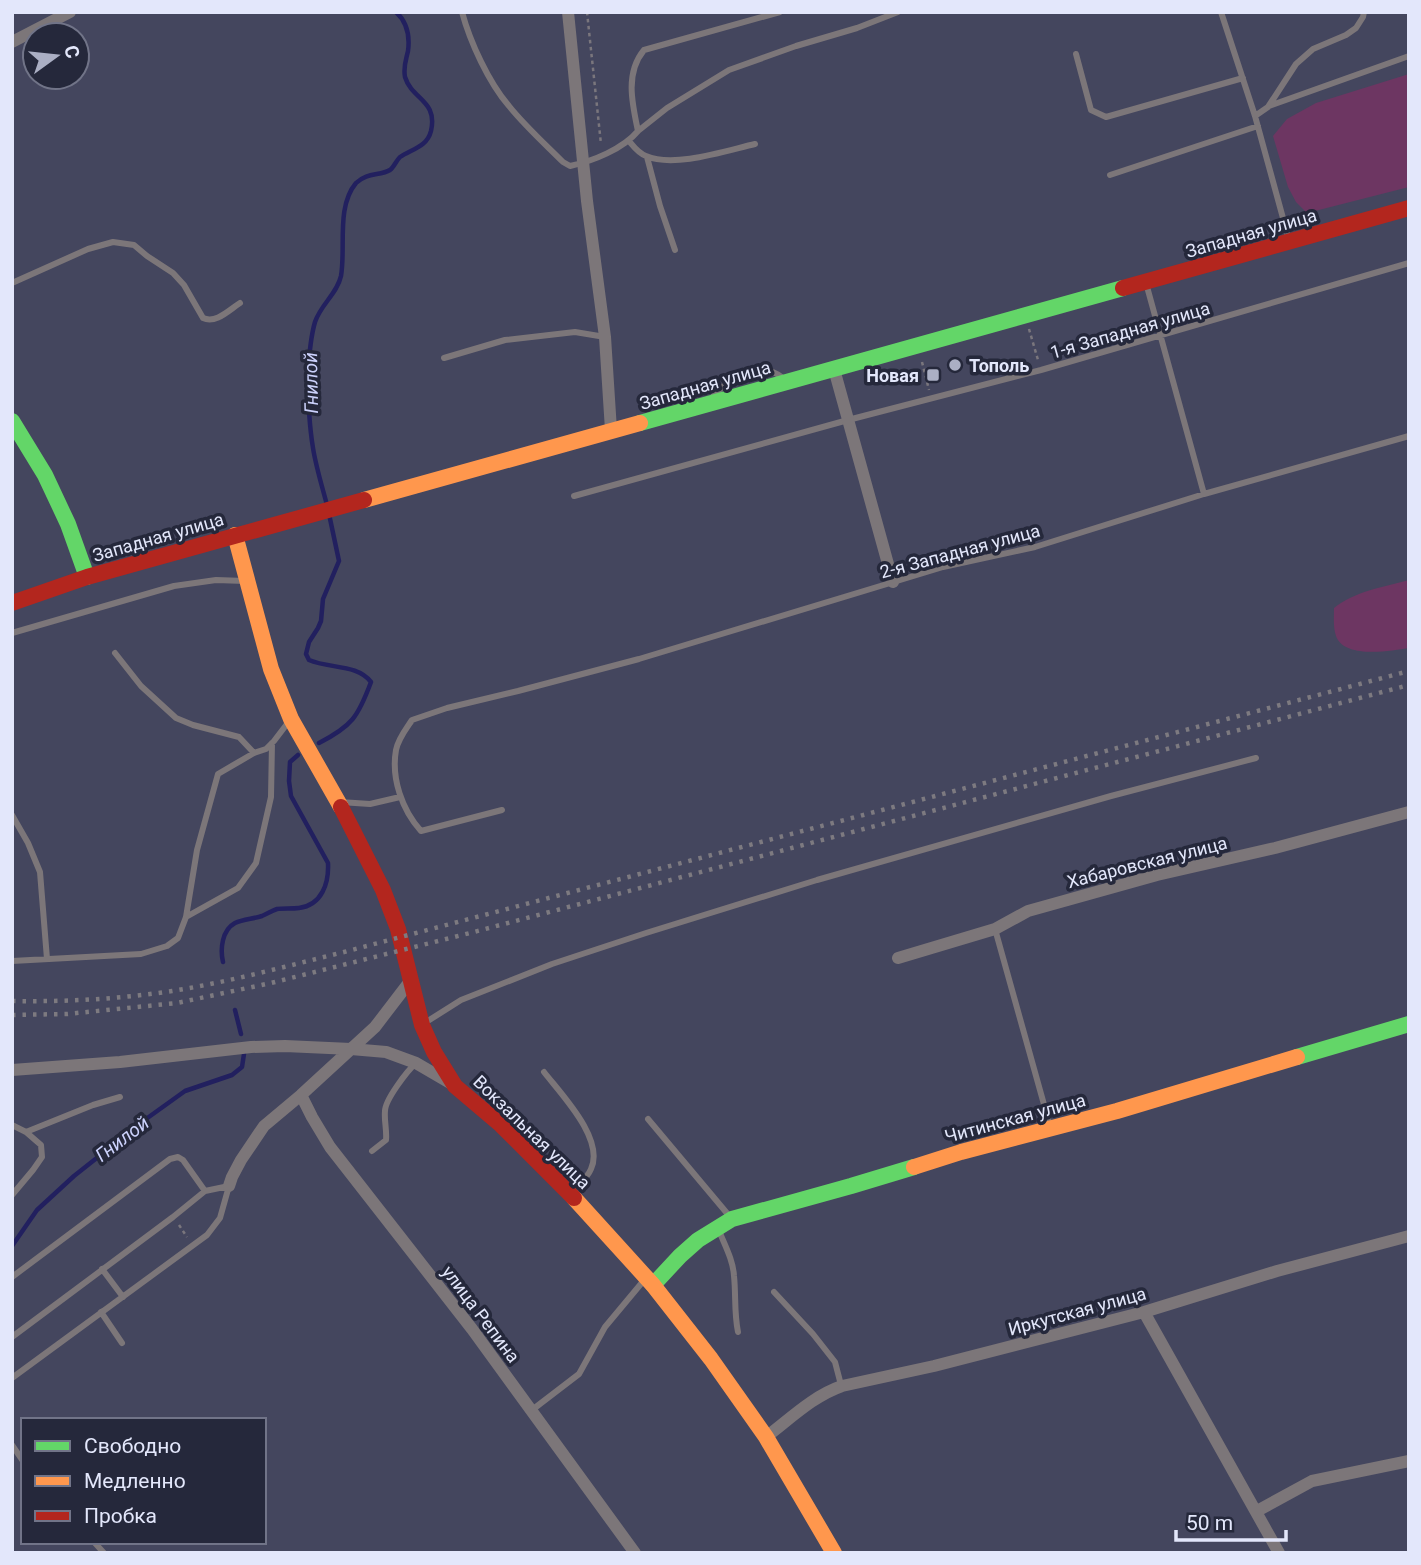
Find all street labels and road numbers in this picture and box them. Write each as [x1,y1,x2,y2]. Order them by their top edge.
street label: Западная улица [1183,204,1319,262]
street label: 1-я Западная улица [1048,297,1212,363]
street label: Западная улица [637,356,773,414]
street label: Западная улица [90,508,226,566]
street label: 2-я Западная улица [878,520,1042,582]
street label: Хабаровская улица [1065,832,1229,892]
street label: Вокзальная улица [469,1071,595,1193]
street label: Читинская улица [942,1089,1088,1147]
street label: улица Репина [438,1262,524,1366]
street label: Иркутская улица [1006,1282,1148,1340]

